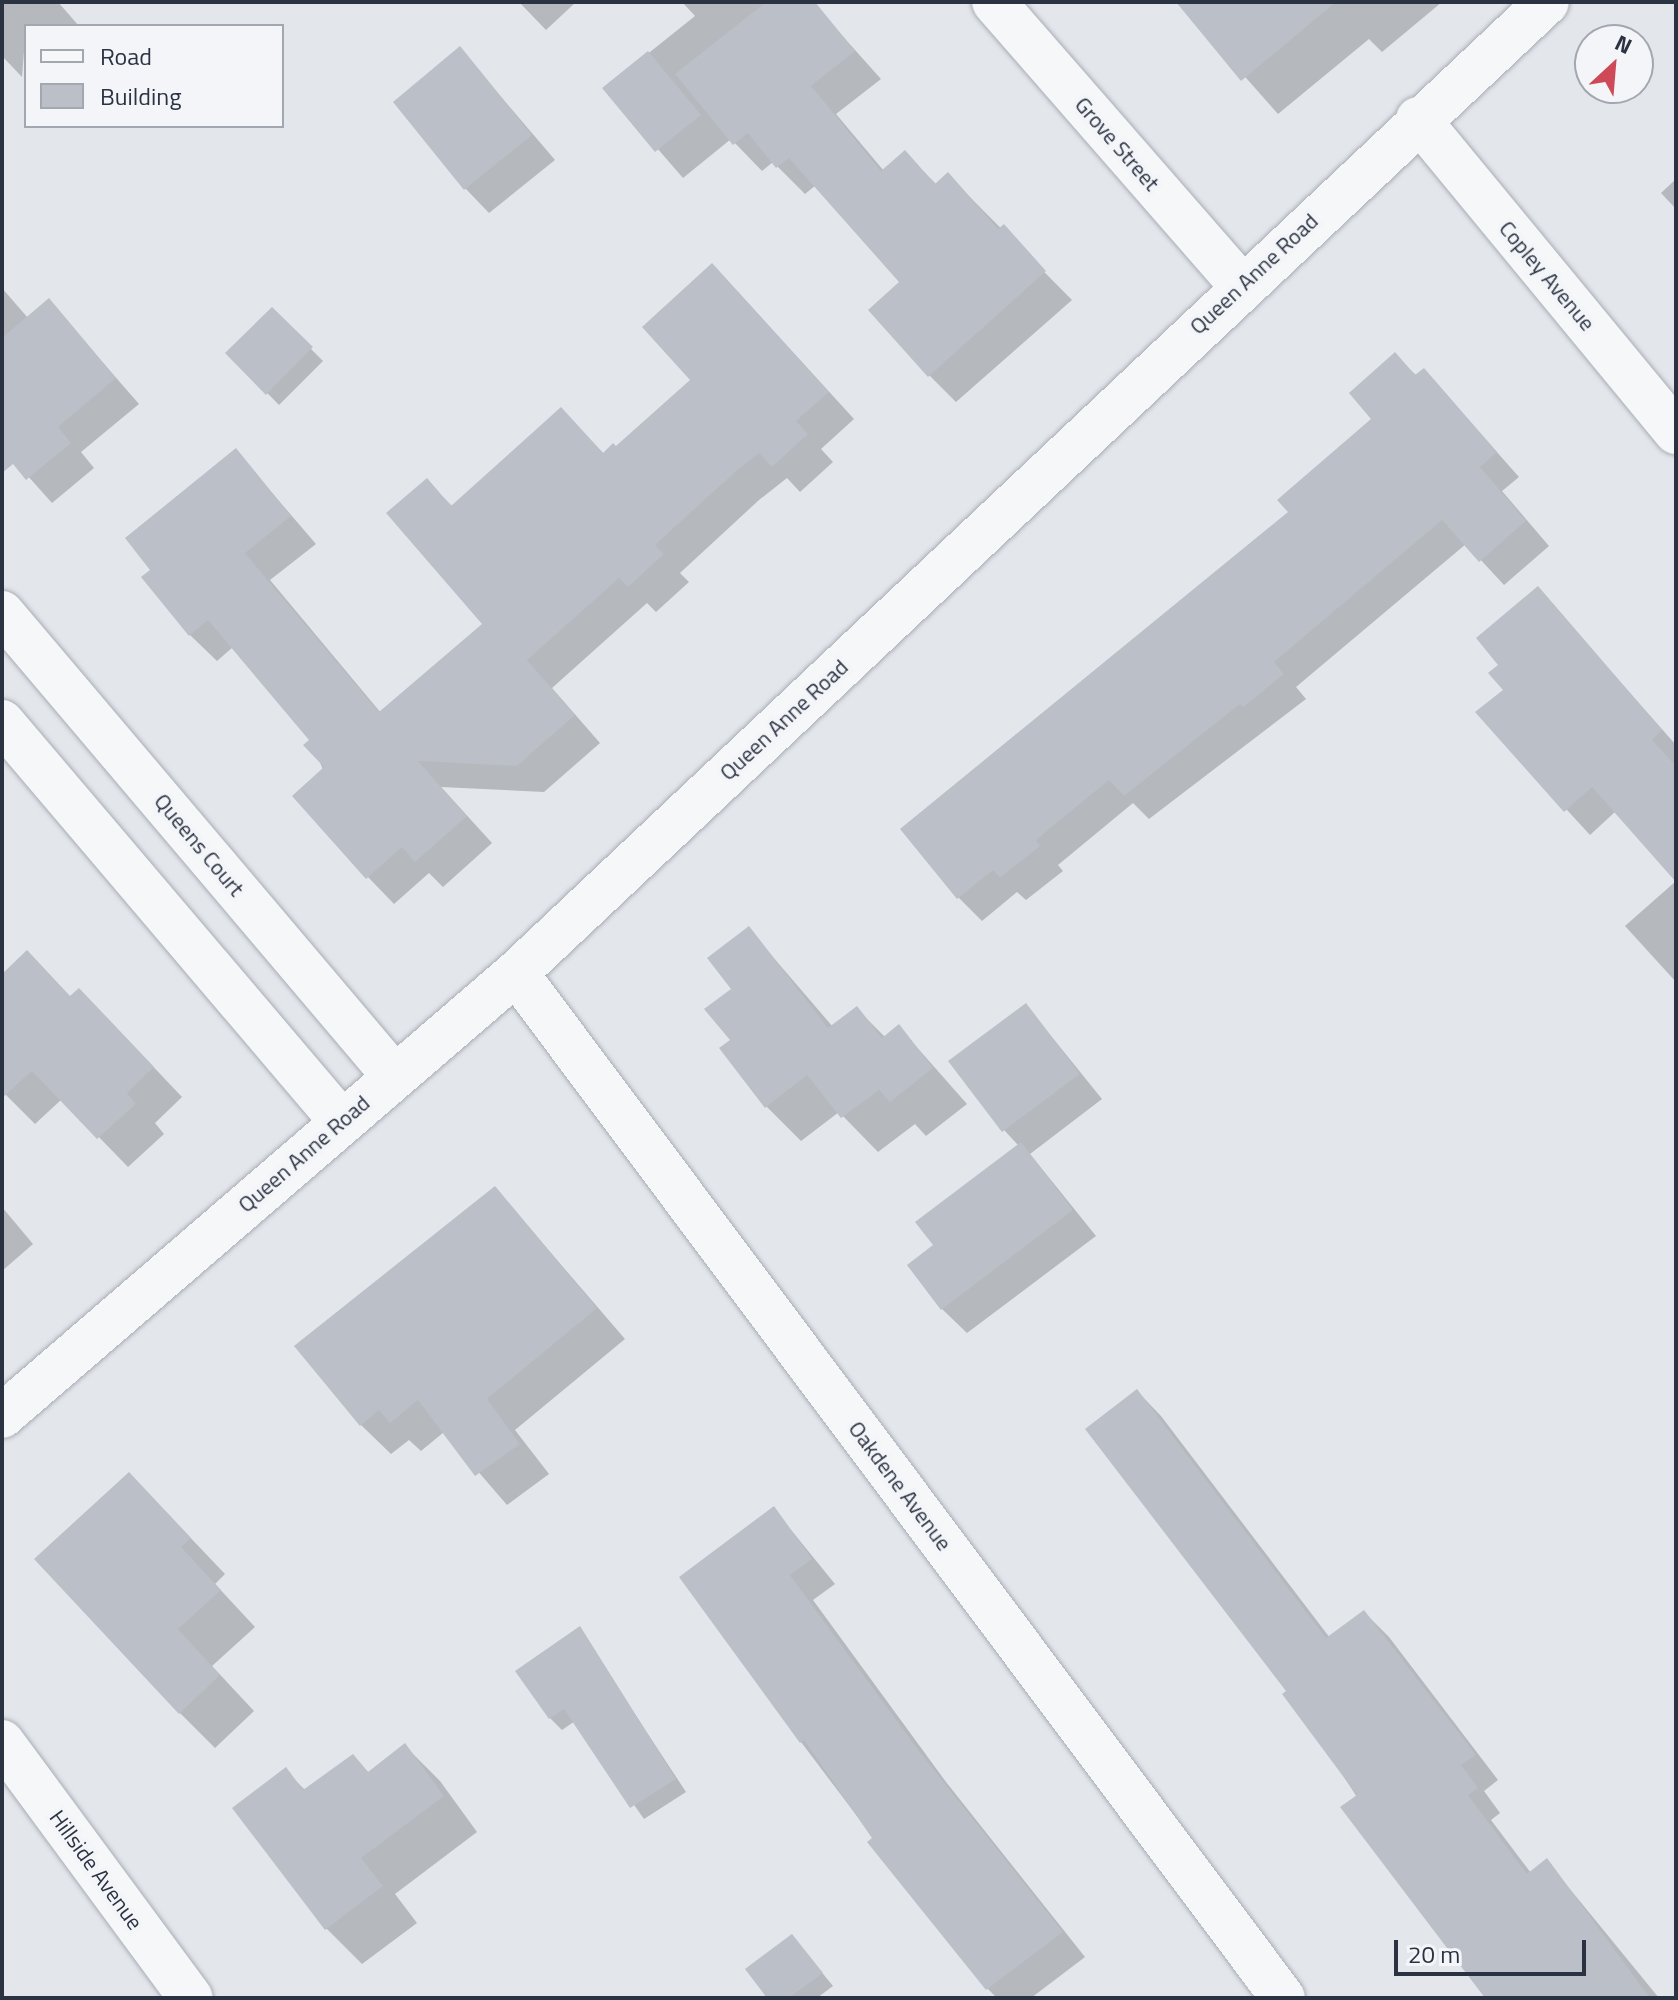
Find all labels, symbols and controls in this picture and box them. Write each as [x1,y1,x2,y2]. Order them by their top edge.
legend [24,24,284,128]
north arrow [1574,24,1654,104]
text: N [1609,26,1638,63]
text: Road [100,38,152,74]
text: Building [100,78,182,114]
street label: Grove Street [1069,92,1165,196]
street label: Queen Anne Road [1185,208,1323,340]
street label: Copley Avenue [1493,216,1601,336]
street label: Queen Anne Road [715,654,853,786]
street label: Queens Court [148,788,250,902]
street label: Queen Anne Road [233,1090,375,1218]
street label: Oakdene Avenue [843,1416,957,1556]
street label: Hillside Avenue [44,1805,148,1935]
scale bar [1398,1924,1590,1974]
text: 20 m [1408,1936,1460,1972]

